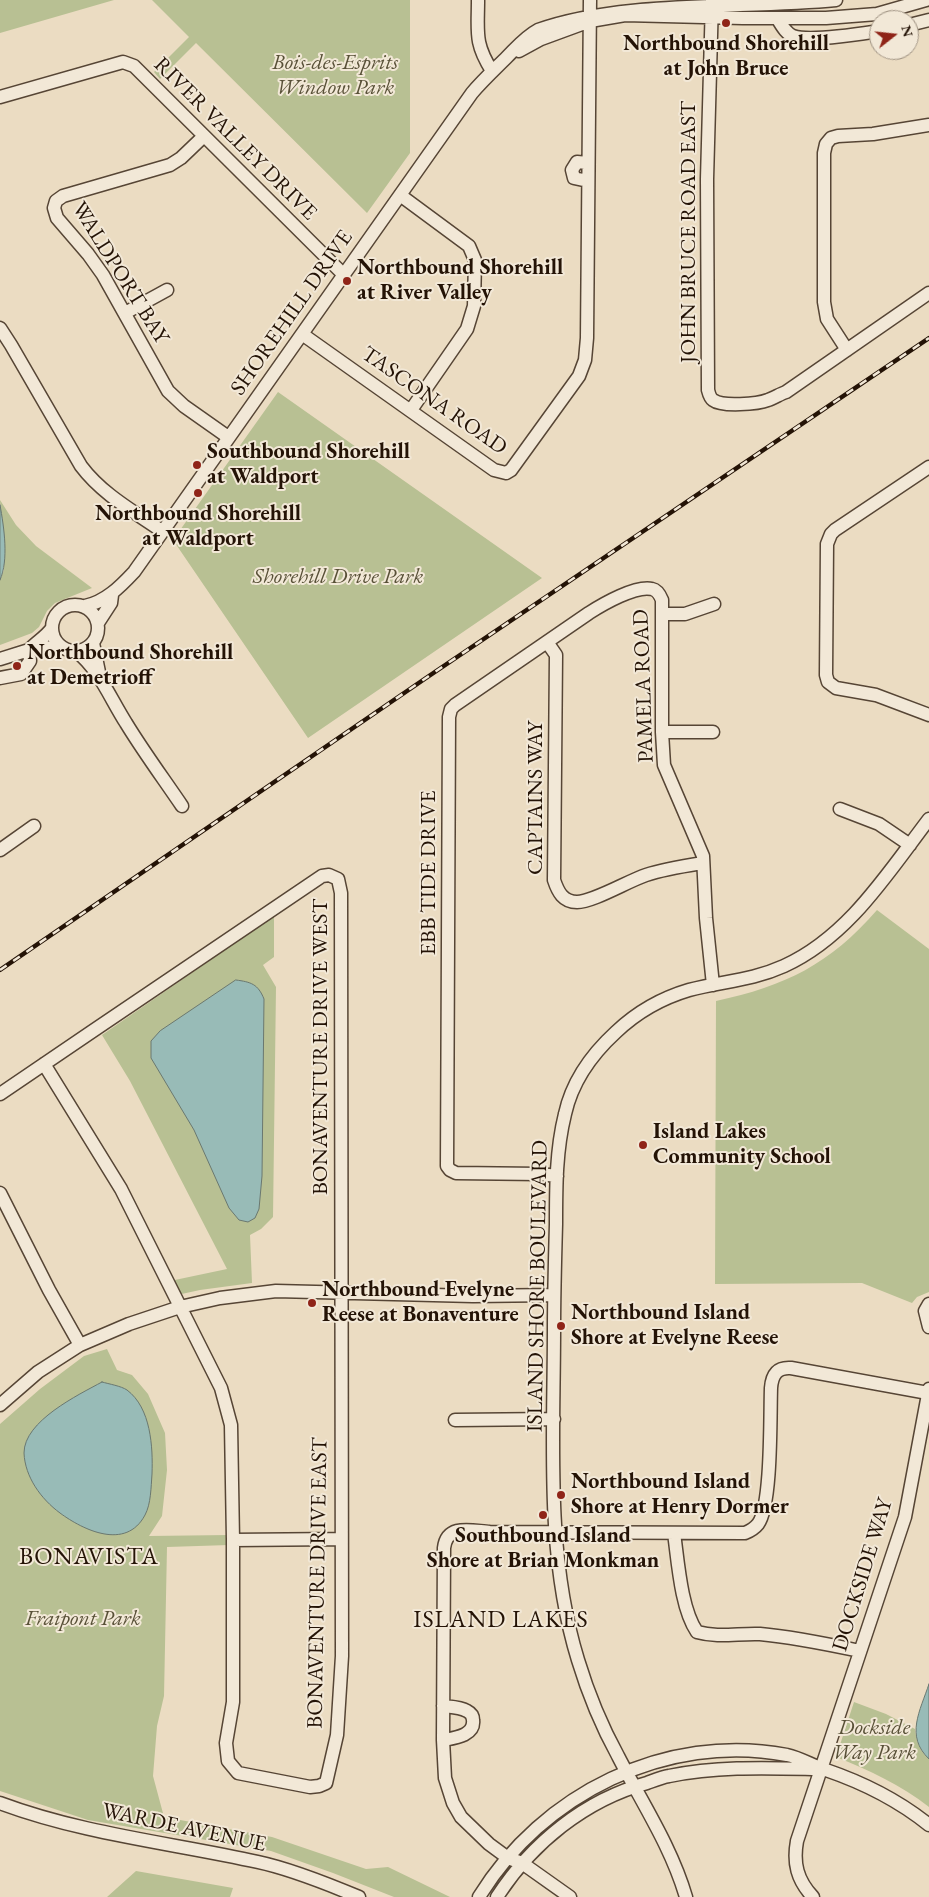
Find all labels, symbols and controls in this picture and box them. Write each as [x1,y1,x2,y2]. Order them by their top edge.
north arrow [869,10,919,60]
marker: Northbound Shorehill at John Bruce [720,17,732,29]
text: N [897,23,918,39]
place label: Northbound Shorehill at John Bruce [623,31,829,82]
park label: Bois-des-Esprits Window Park [272,50,398,101]
street label: RIVER VALLEY DRIVE [148,52,322,226]
street label: JOHN BRUCE ROAD EAST [676,101,702,363]
street label: WALDPORT BAY [66,197,174,349]
street label: SHOREHILL DRIVE [225,225,359,401]
place label: Northbound Shorehill at River Valley [357,255,563,306]
marker: Northbound Shorehill at River Valley [341,275,353,287]
street label: TASCONA ROAD [356,341,512,461]
place label: Southbound Shorehill at Waldport [207,439,410,491]
marker: Southbound Shorehill at Waldport [191,459,203,471]
marker: Northbound Shorehill at Waldport [192,487,204,499]
place label: Northbound Shorehill at Waldport [95,501,301,552]
park label: Shorehill Drive Park [253,564,423,590]
street label: PAMELA ROAD [628,609,660,763]
place label: Northbound Shorehill at Demetrioff [27,640,233,691]
marker: Northbound Shorehill at Demetrioff [11,660,23,672]
street label: CAPTAINS WAY [523,721,549,875]
street label: EBB TIDE DRIVE [416,790,442,956]
street label: BONAVENTURE DRIVE WEST [308,899,334,1195]
place label: Island Lakes Community School [653,1119,831,1170]
marker: Island Lakes Community School [637,1139,649,1151]
street label: ISLAND SHORE BOULEVARD [522,1140,554,1432]
place label: Northbound Evelyne Reese at Bonaventure [322,1277,519,1328]
marker: Northbound Evelyne Reese at Bonaventure [306,1297,318,1309]
place label: Northbound Island Shore at Evelyne Reese [571,1300,779,1352]
marker: Northbound Island Shore at Evelyne Reese [555,1320,567,1332]
street label: BONAVENTURE DRIVE EAST [302,1437,334,1729]
place label: Northbound Island Shore at Henry Dormer [571,1469,789,1520]
marker: Northbound Island Shore at Henry Dormer [555,1489,567,1501]
street label: DOCKSIDE WAY [827,1495,899,1655]
marker: Southbound Island Shore at Brian Monkman [537,1509,549,1521]
place label: Southbound Island Shore at Brian Monkman [427,1523,659,1574]
district label: BONAVISTA [18,1543,160,1571]
park label: Fraipont Park [25,1606,141,1632]
district label: ISLAND LAKES [412,1606,590,1634]
park label: Dockside Way Park [832,1715,916,1766]
street label: WARDE AVENUE [100,1798,268,1858]

